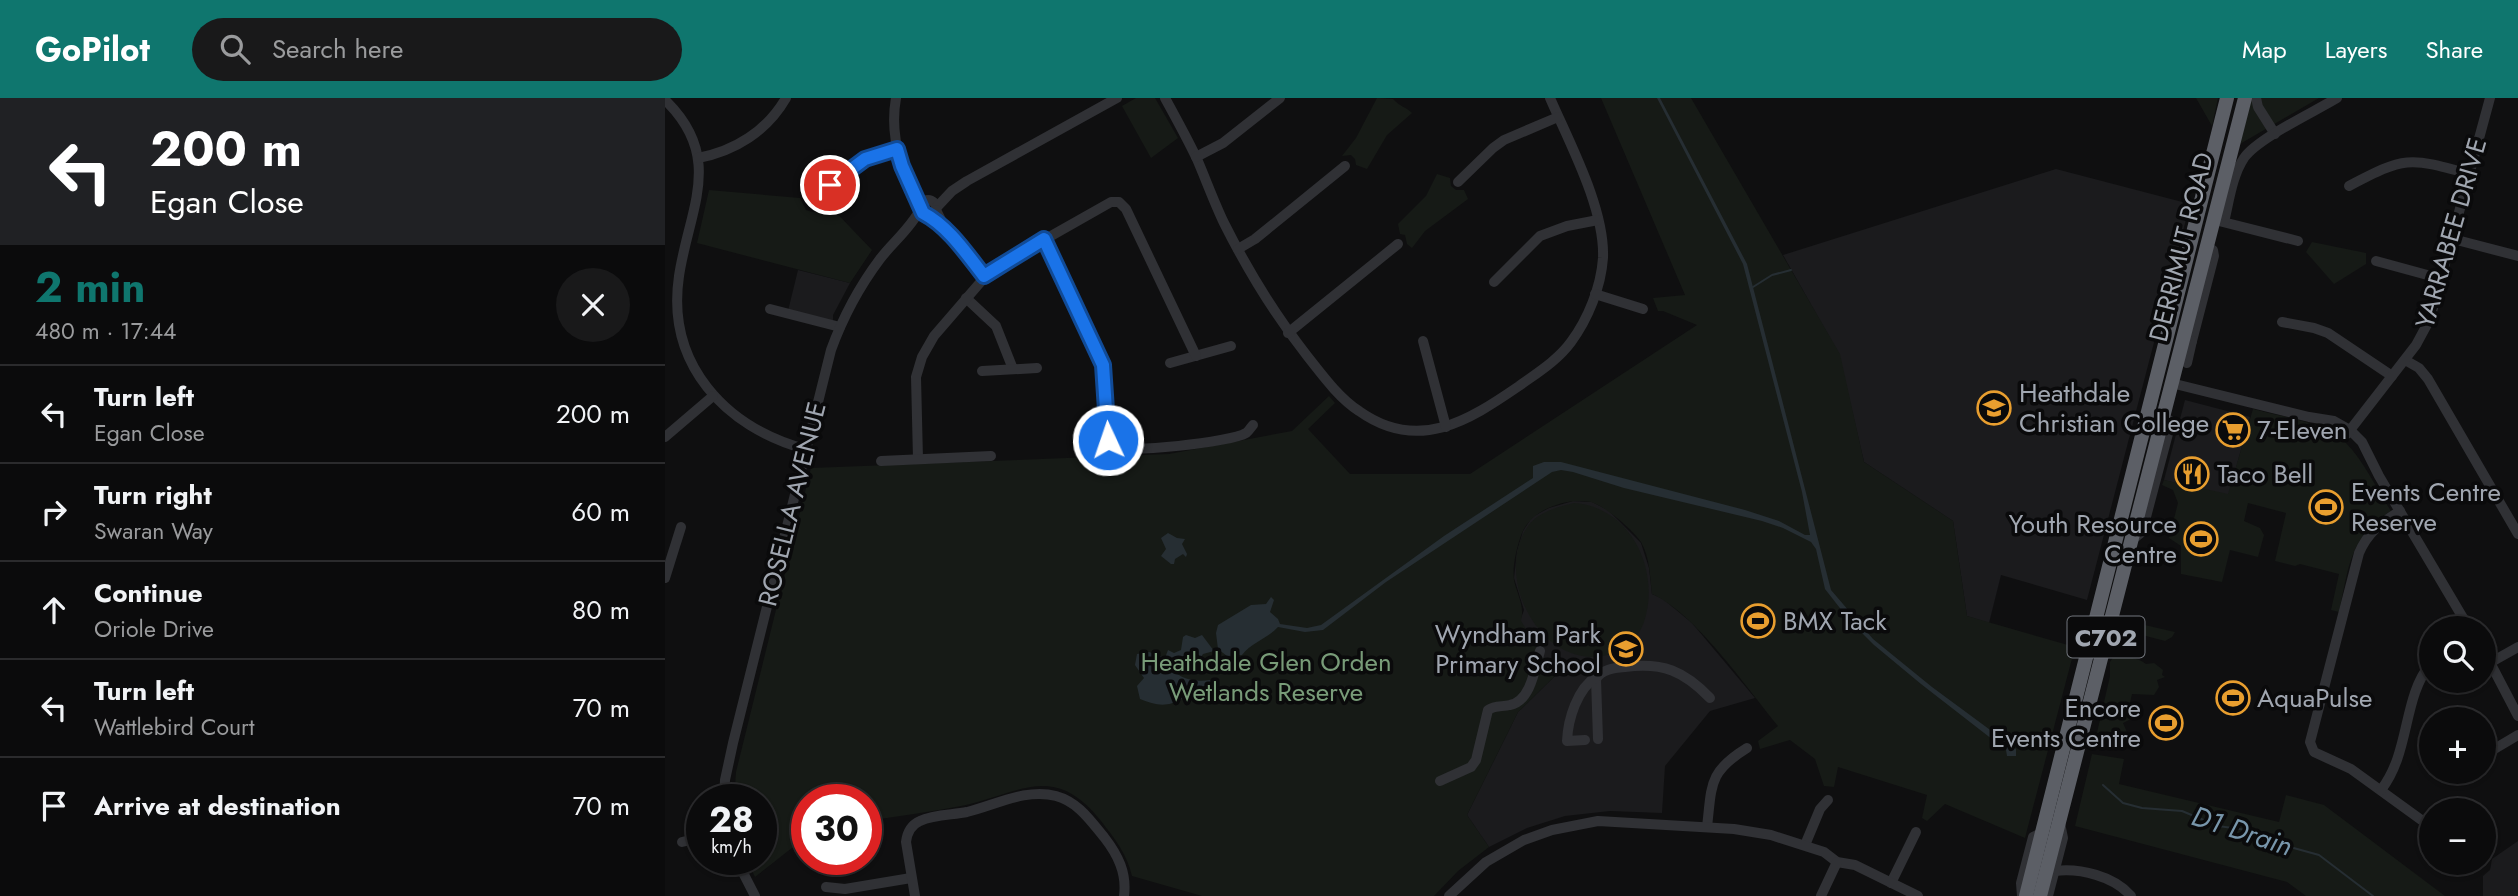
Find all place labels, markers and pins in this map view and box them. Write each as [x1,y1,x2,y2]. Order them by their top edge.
pin [800,155,860,215]
place label: Heathdale Christian College [2019,374,2209,442]
school or university icon: Heathdale Christian College [1975,389,2013,427]
supermarket icon: 7-Eleven [2214,411,2252,449]
place label: 7-Eleven [2257,411,2347,449]
restaurant icon: Taco Bell [2173,455,2211,493]
place label: Taco Bell [2217,455,2313,493]
place label: Events Centre Reserve [2351,473,2501,541]
sports icon: Events Centre Reserve [2307,488,2345,526]
place label: Youth Resource Centre [2009,505,2177,573]
sports icon: Youth Resource Centre [2182,520,2220,558]
sports icon: BMX Tack [1739,602,1777,640]
place label: BMX Tack [1783,602,1887,640]
place label: Wyndham Park Primary School [1435,615,1602,683]
school or university icon: Wyndham Park Primary School [1607,630,1645,668]
sports icon: AquaPulse [2214,679,2252,717]
place label: AquaPulse [2257,679,2372,717]
place label: Encore Events Centre [1991,689,2141,757]
sports icon: Encore Events Centre [2147,704,2185,742]

